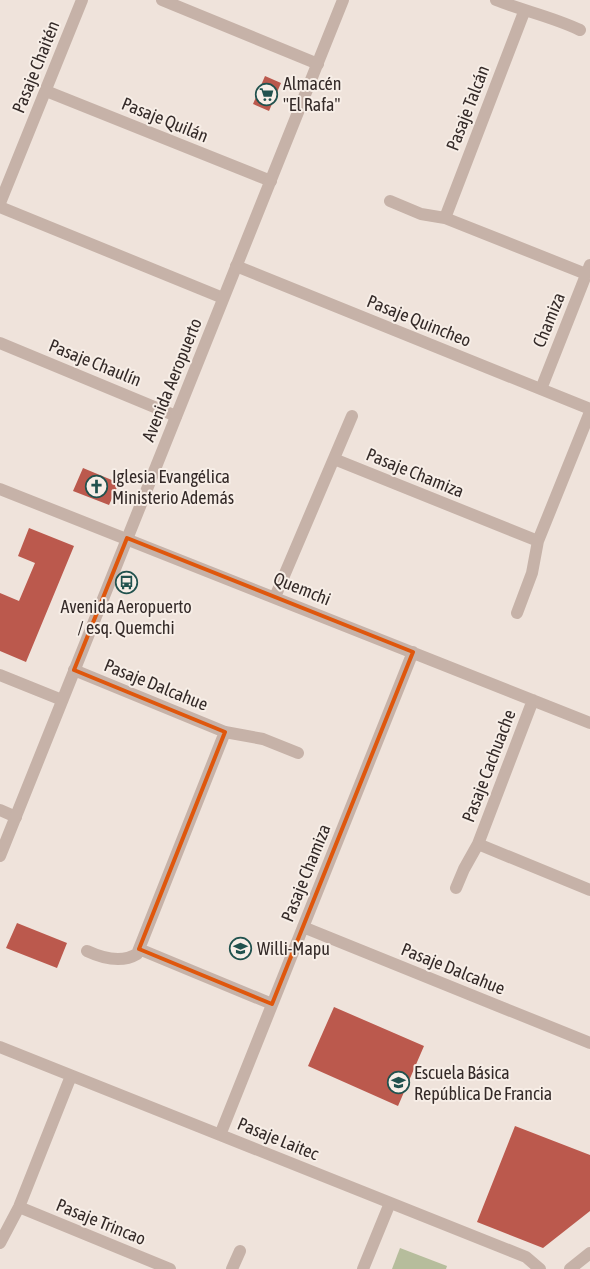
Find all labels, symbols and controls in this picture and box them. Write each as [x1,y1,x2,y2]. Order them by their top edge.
street label: Pasaje Chaitén [8,18,64,116]
street label: Pasaje Talcán [442,62,493,153]
place label: Almacén "El Rafa" [283,73,341,115]
supermarket icon: Almacén "El Rafa" [255,82,279,106]
street label: Pasaje Quilán [119,93,212,146]
street label: Chamiza [528,289,569,350]
street label: Pasaje Quincheo [364,290,474,351]
street label: Avenida Aeropuerto [137,315,206,445]
street label: Pasaje Chaulín [46,334,144,391]
street label: Pasaje Chamiza [363,443,467,502]
place label: Iglesia Evangélica Ministerio Además [112,466,234,508]
church icon: Iglesia Evangélica Ministerio Además [84,475,108,499]
street label: Quemchi [270,568,334,609]
bus stop icon: Avenida Aeropuerto / esq. Quemchi [114,570,138,594]
place label: Avenida Aeropuerto / esq. Quemchi [60,596,192,638]
street label: Pasaje Dalcahue [101,654,211,715]
street label: Pasaje Cachuache [457,707,520,825]
street label: Pasaje Chamiza [276,821,335,925]
school or university icon: Willi-Mapu [229,937,253,961]
place label: Willi-Mapu [257,938,330,959]
street label: Pasaje Dalcahue [398,938,508,999]
place label: Escuela Básica República De Francia [414,1062,552,1104]
school or university icon: Escuela Básica República De Francia [386,1071,410,1095]
street label: Pasaje Laitec [235,1113,322,1164]
street label: Pasaje Trincao [53,1194,149,1249]

